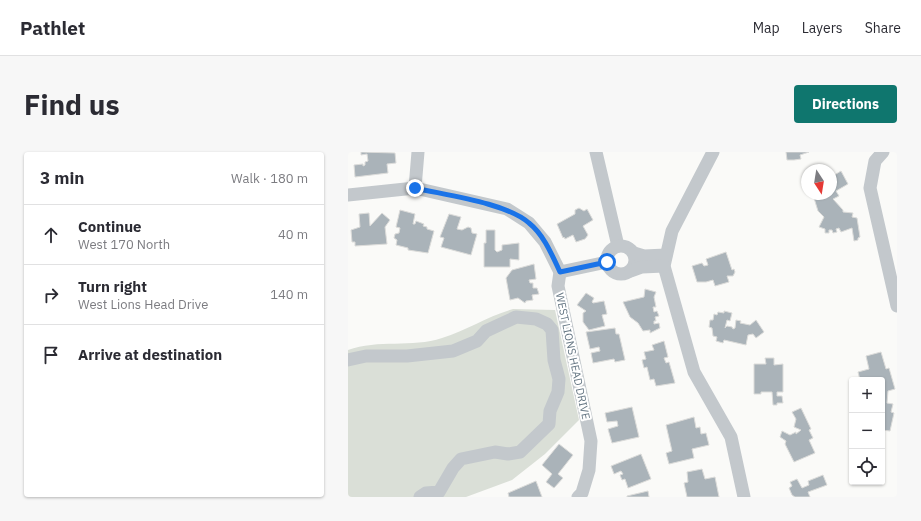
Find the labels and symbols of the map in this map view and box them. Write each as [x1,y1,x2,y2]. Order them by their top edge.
north arrow [801,164,837,200]
route end [406,179,424,197]
route start [598,253,616,271]
street label: WEST LIONS HEAD DRIVE [553,291,593,421]

